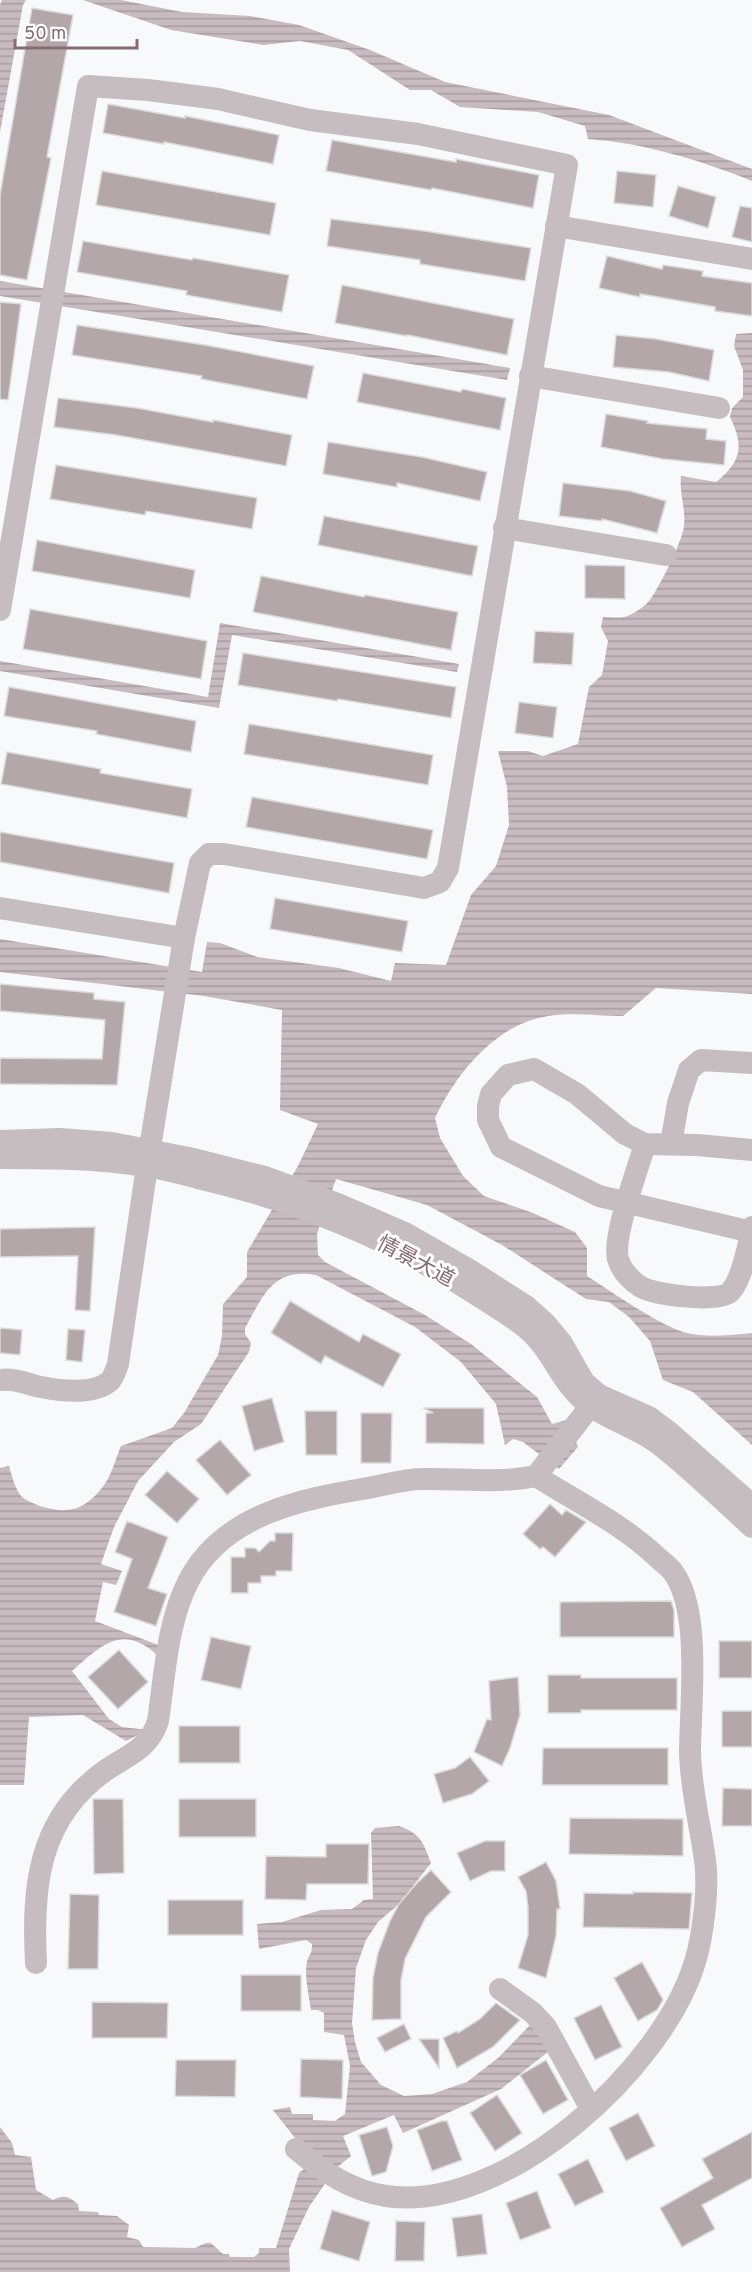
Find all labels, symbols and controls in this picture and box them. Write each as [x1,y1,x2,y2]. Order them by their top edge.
scale bar [15,12,136,50]
text: 50 m [24,23,66,46]
street label: 情景大道 [372,1231,459,1294]

